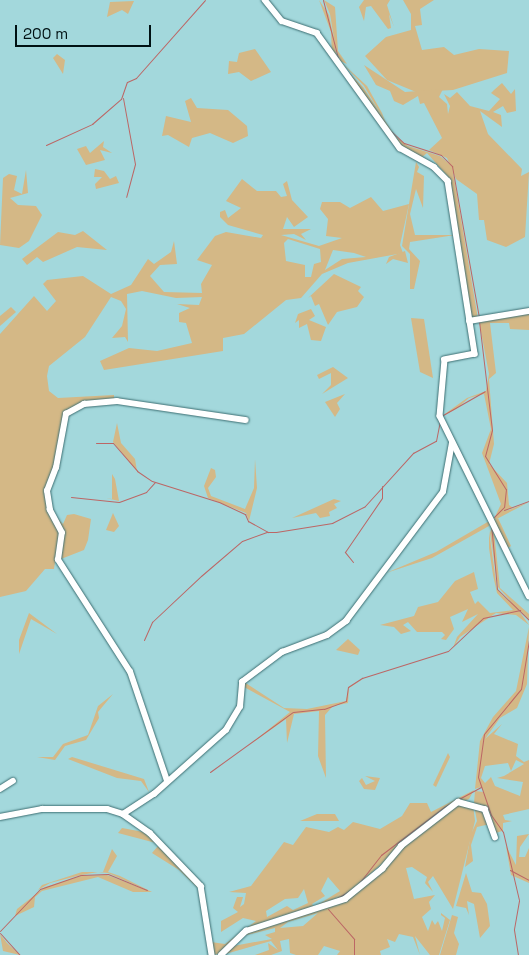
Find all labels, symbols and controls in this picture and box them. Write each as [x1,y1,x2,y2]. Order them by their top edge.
scale bar [18,15,154,47]
text: 200 m [23,24,68,43]

